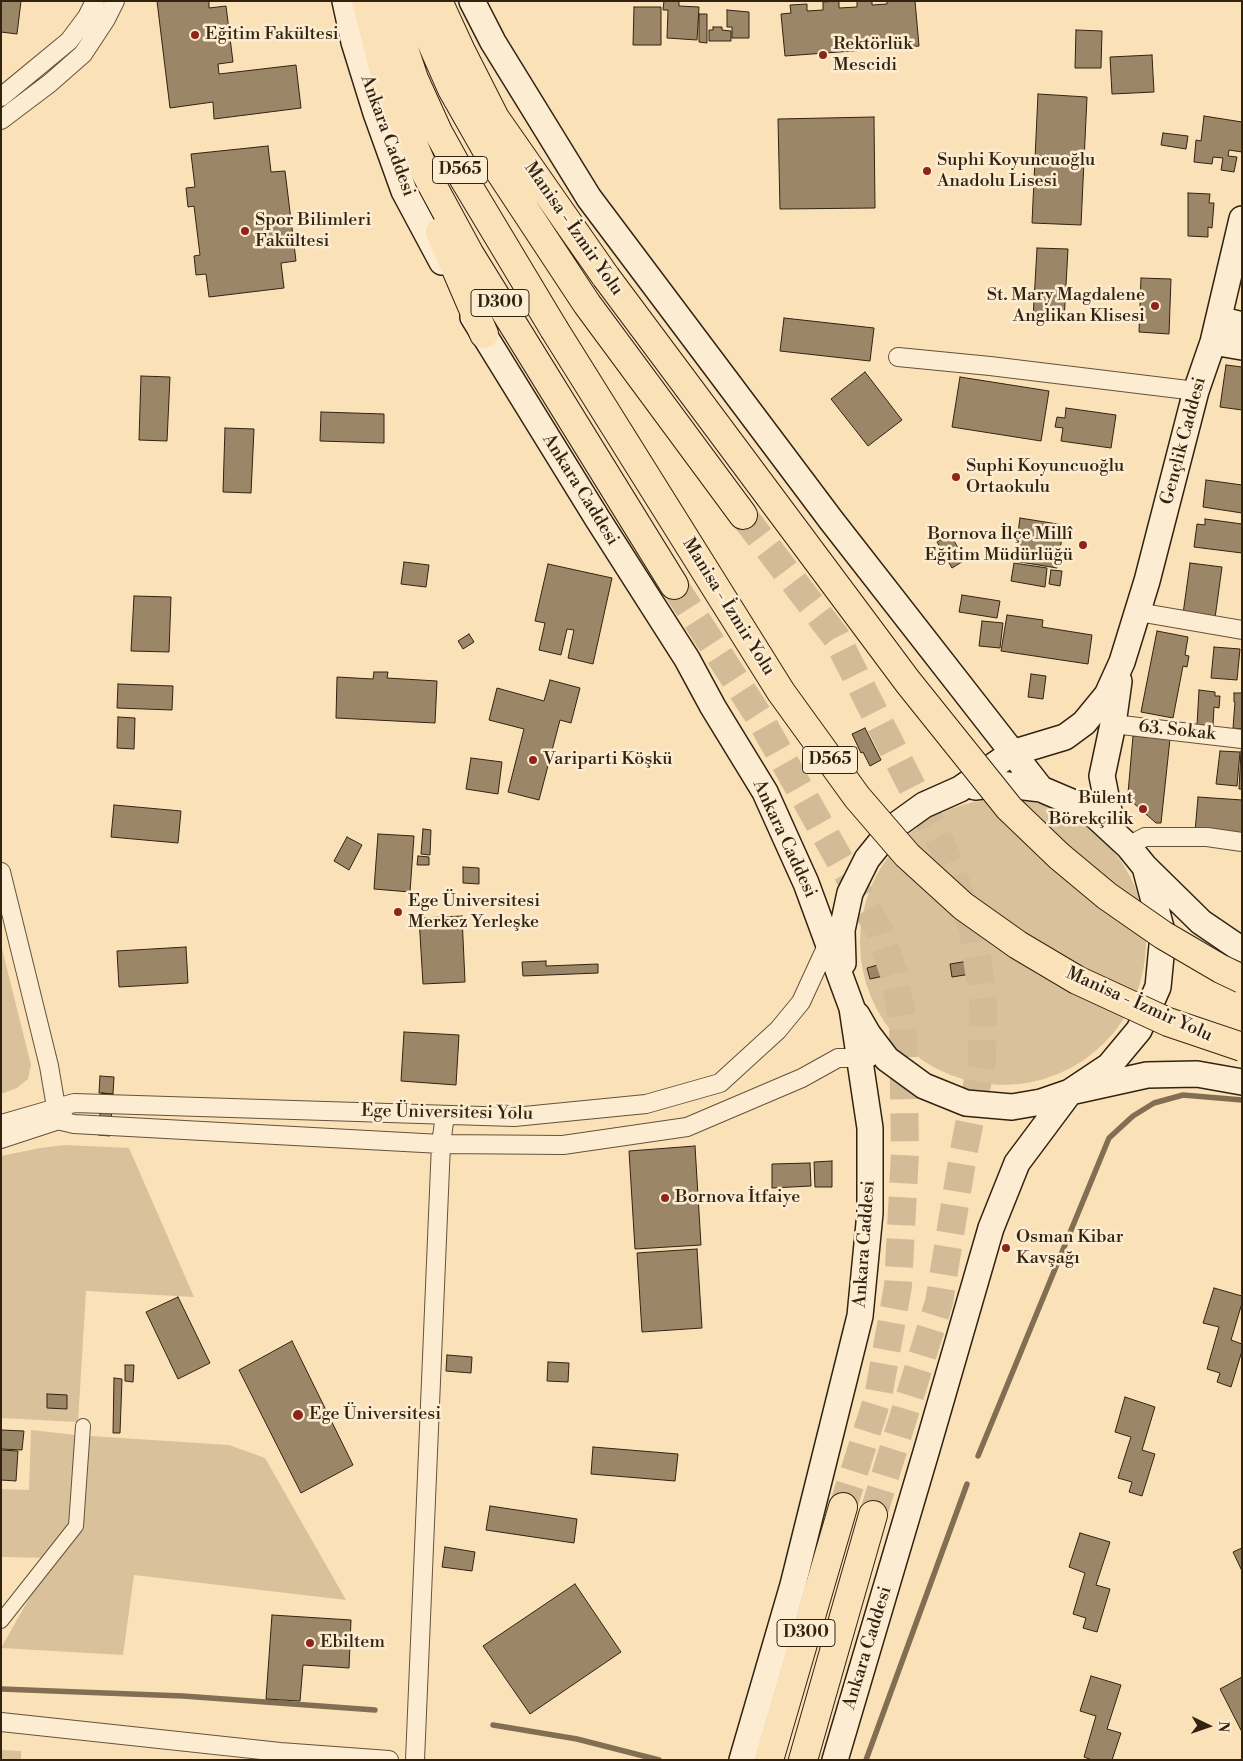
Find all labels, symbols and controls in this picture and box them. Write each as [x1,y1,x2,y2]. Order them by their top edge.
place label: Eğitim Fakültesi [205,24,339,46]
marker: Eğitim Fakültesi [189,29,201,41]
place label: Rektörlük Mescidi [833,34,913,76]
marker: Rektörlük Mescidi [817,49,829,61]
street label: Ankara Caddesi [355,72,419,200]
place label: Suphi Koyuncuoğlu Anadolu Lisesi [937,150,1095,192]
road number: D565 [432,156,488,184]
street label: Manisa - İzmir Yolu [519,158,627,300]
marker: Suphi Koyuncuoğlu Anadolu Lisesi [921,165,933,177]
place label: Spor Bilimleri Fakültesi [255,210,371,252]
marker: Spor Bilimleri Fakültesi [239,225,251,237]
place label: St. Mary Magdalene Anglikan Klisesi [987,285,1145,328]
road number: D300 [471,290,529,316]
marker: St. Mary Magdalene Anglikan Klisesi [1149,300,1161,312]
street label: Gençlik Caddesi [1157,375,1211,507]
street label: Ankara Caddesi [537,430,623,550]
place label: Suphi Koyuncuoğlu Ortaokulu [966,456,1124,498]
marker: Suphi Koyuncuoğlu Ortaokulu [950,471,962,483]
place label: Bornova İlçe Millî Eğitim Müdürlüğü [924,524,1073,566]
street label: Manisa - İzmir Yolu [677,534,779,680]
marker: Bornova İlçe Millî Eğitim Müdürlüğü [1077,539,1089,551]
street label: 63. Sokak [1137,716,1217,746]
road number: D565 [802,746,858,774]
place label: Variparti Köşkü [543,749,673,771]
marker: Variparti Köşkü [527,754,539,766]
street label: Ankara Caddesi [747,777,821,901]
place label: Bülent Börekçilik [1049,788,1133,831]
marker: Bülent Börekçilik [1137,803,1149,815]
place label: Ege Üniversitesi Merkez Yerleşke [408,891,540,934]
marker: Ege Üniversitesi Merkez Yerleşke [392,906,404,918]
street label: Manisa - İzmir Yolu [1062,963,1216,1047]
street label: Ege Üniversitesi Yolu [361,1101,533,1125]
street label: Ankara Caddesi [850,1180,880,1308]
place label: Bornova İtfaiye [675,1187,800,1209]
marker: Bornova İtfaiye [659,1192,671,1204]
place label: Osman Kibar Kavşağı [1016,1227,1123,1270]
marker: Osman Kibar Kavşağı [1000,1242,1012,1254]
place label: Ege Üniversitesi [309,1404,441,1426]
marker: Ege Üniversitesi [291,1408,305,1422]
street label: Ankara Caddesi [839,1584,897,1712]
road number: D300 [777,1620,835,1646]
place label: Ebiltem [320,1632,385,1654]
marker: Ebiltem [304,1637,316,1649]
north arrow [1183,1701,1233,1751]
text: N [1214,1721,1232,1733]

